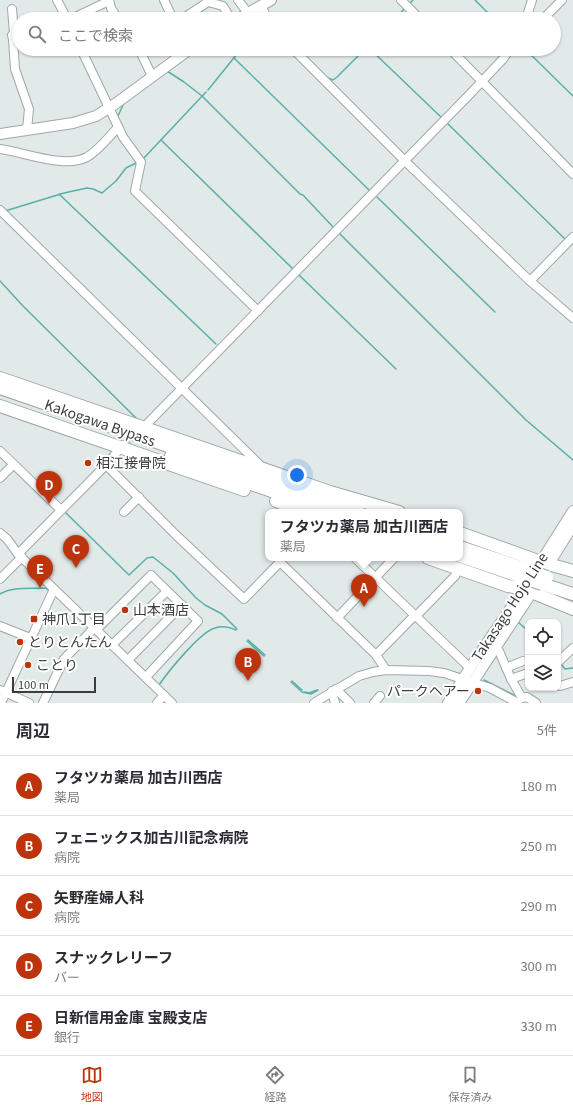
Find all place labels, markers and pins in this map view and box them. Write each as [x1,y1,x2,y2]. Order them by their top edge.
place label: 相江接骨院 [96,452,166,472]
marker: 相江接骨院 [83,458,93,468]
pin: D [36,471,62,504]
pin: C [63,535,89,568]
pin: E [27,555,53,588]
pin: A [351,574,377,607]
place label: 山本酒店 [133,599,189,619]
marker: 山本酒店 [120,605,130,615]
place label: 神爪1丁目 [42,608,106,628]
marker: 神爪1丁目 [29,614,39,624]
place label: とりとんたん [28,631,112,651]
marker: とりとんたん [15,637,25,647]
pin: B [235,648,261,681]
place label: ことり [36,654,78,674]
marker: ことり [23,660,33,670]
place label: パークヘアー [387,680,470,700]
marker: パークヘアー [473,686,483,696]

